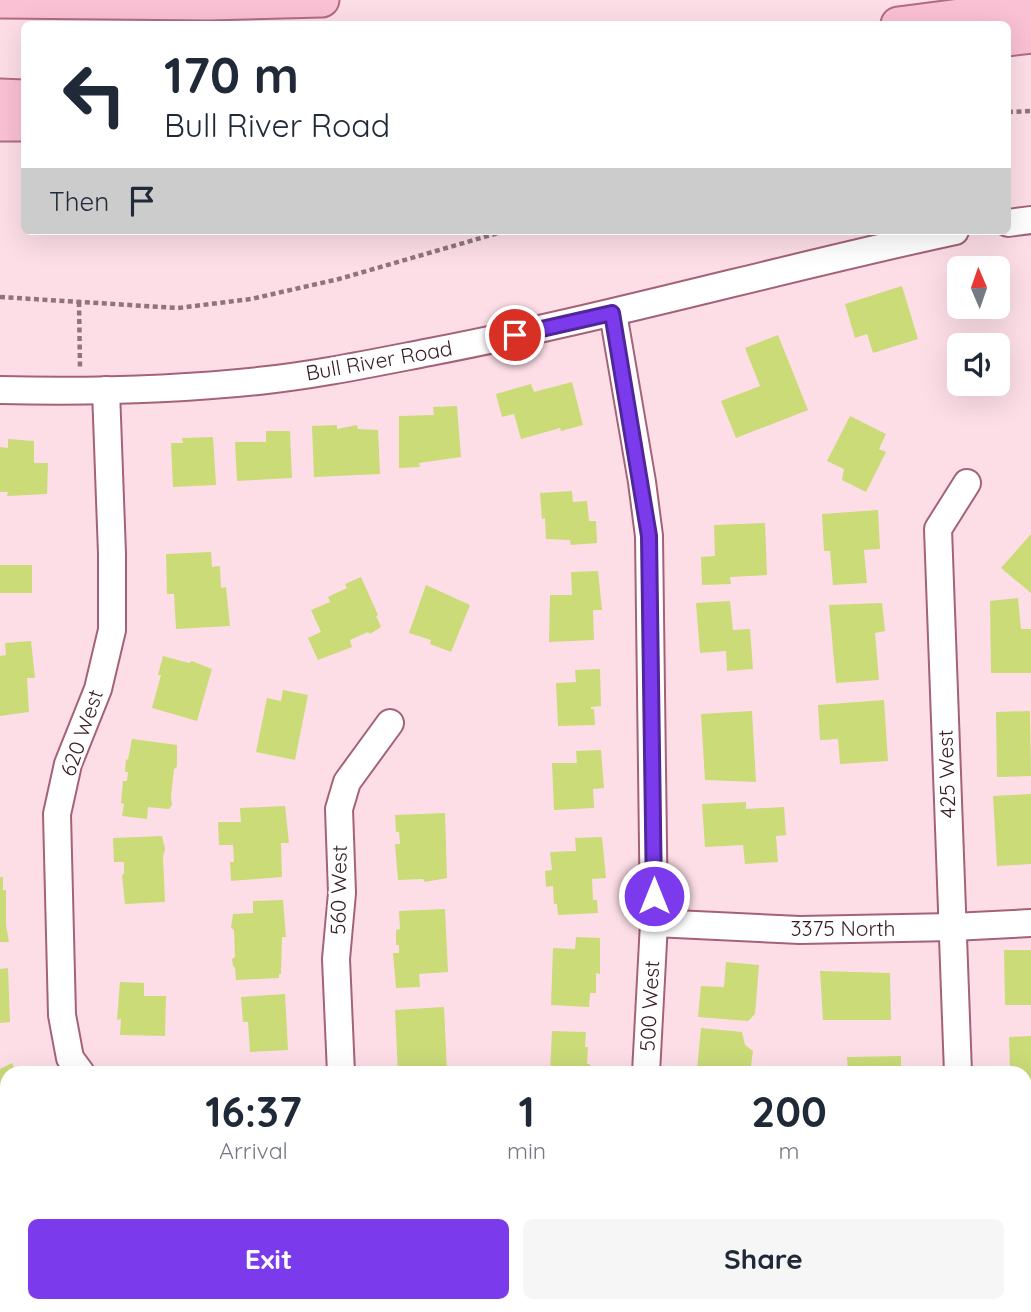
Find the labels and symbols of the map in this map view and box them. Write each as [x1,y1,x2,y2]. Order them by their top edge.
north arrow [947,256,1010,318]
pin [485,305,545,365]
street label: Bull River Road [304,334,454,386]
street label: 620 West [54,686,108,779]
street label: 425 West [931,729,961,819]
street label: 560 West [324,845,352,935]
position arrow [617,859,691,933]
street label: 3375 North [790,915,896,941]
street label: 500 West [634,960,664,1052]

